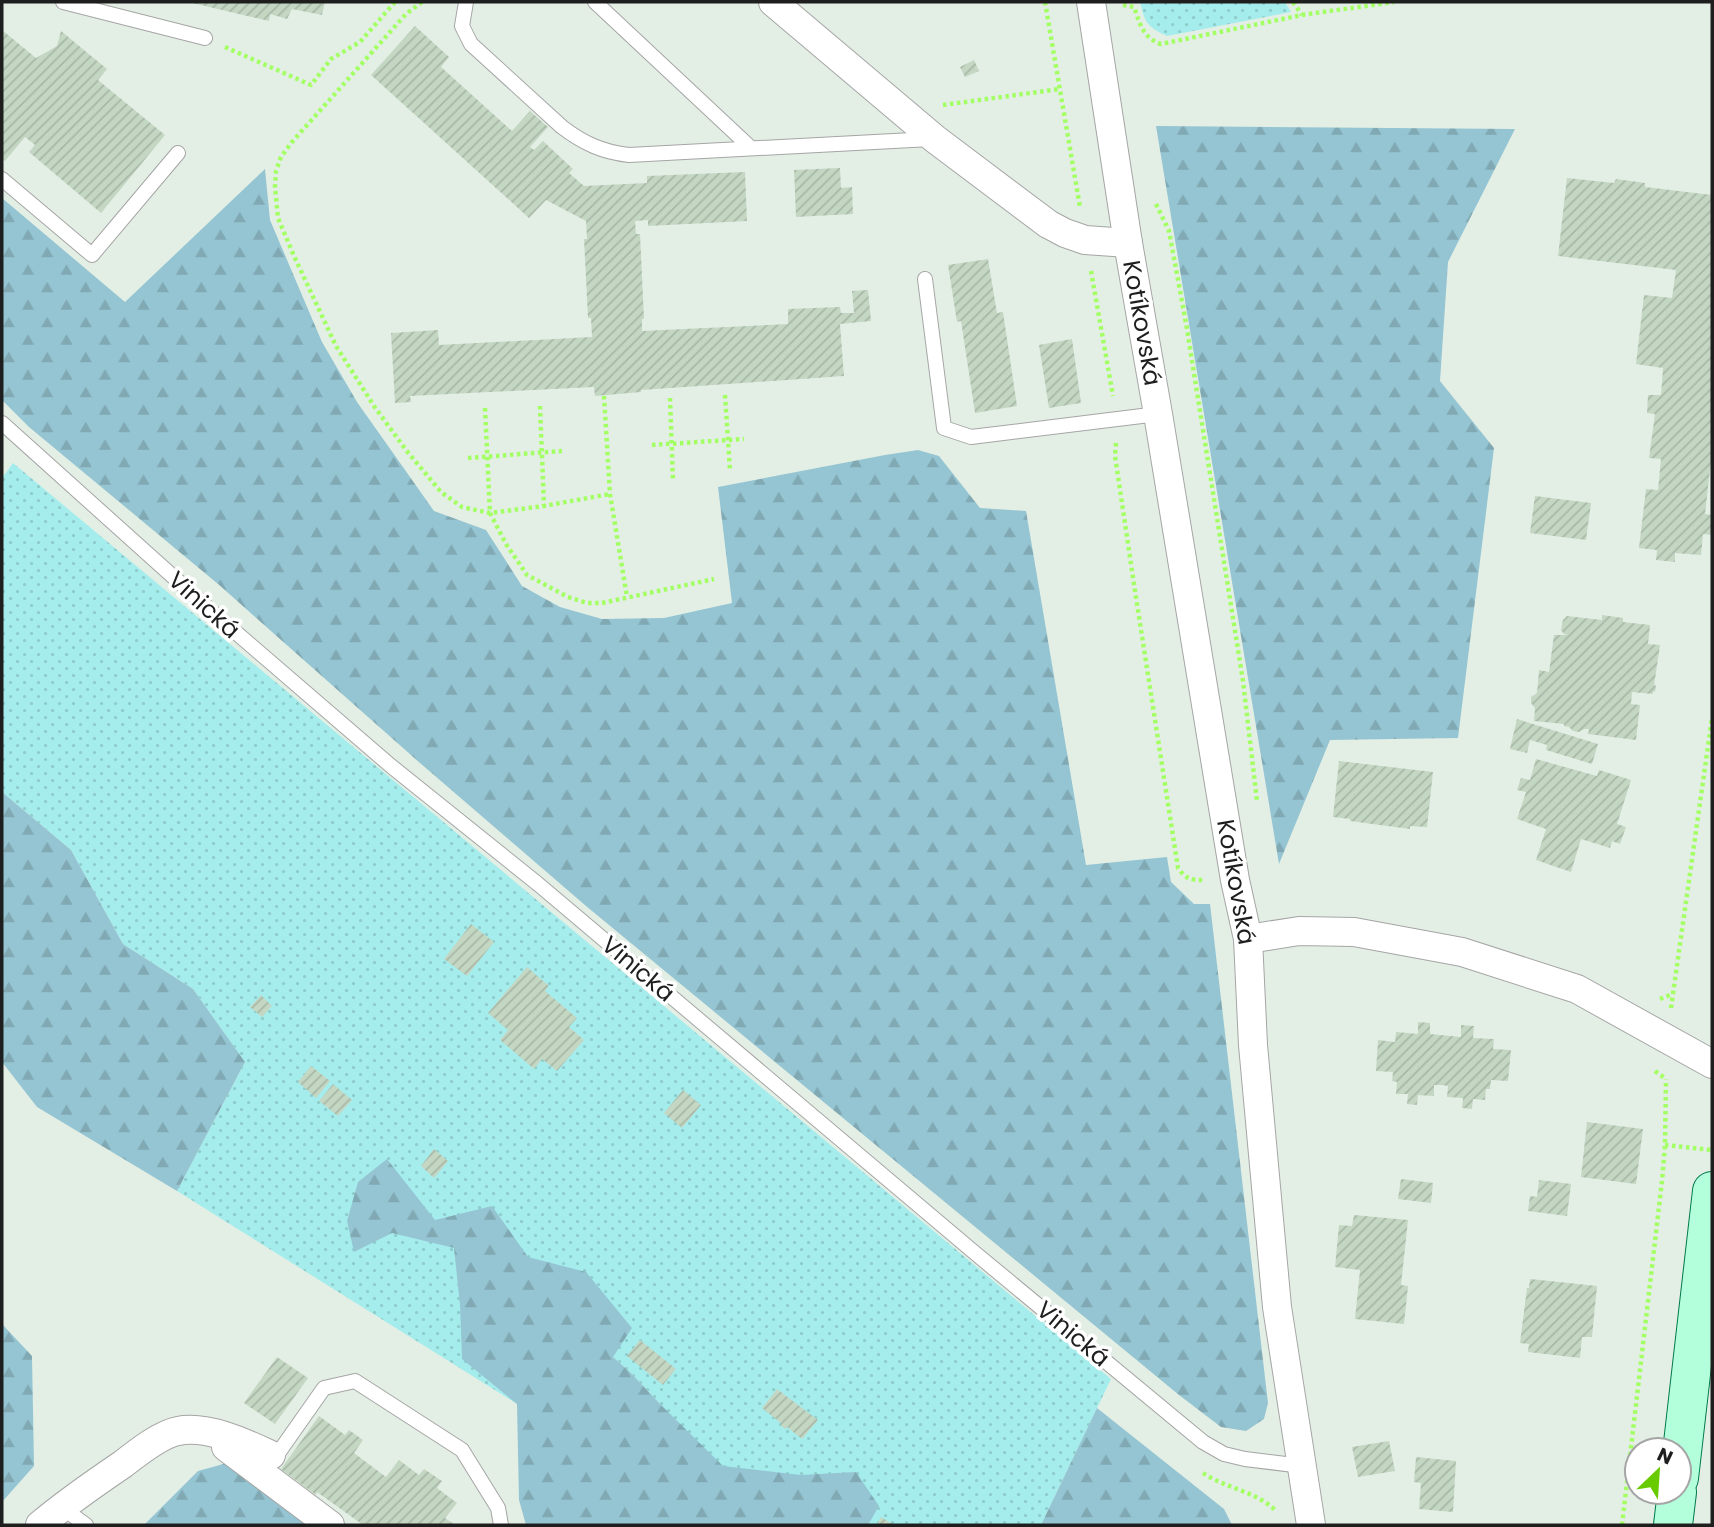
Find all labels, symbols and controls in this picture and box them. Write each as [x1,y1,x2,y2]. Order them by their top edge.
street label: Kotíkovská [1115,258,1170,388]
street label: Vinická [161,563,248,646]
street label: Kotíkovská [1209,817,1264,947]
street label: Vinická [595,928,682,1009]
street label: Vinická [1030,1293,1117,1374]
north arrow [1623,1436,1693,1506]
text: N [1653,1441,1677,1471]

